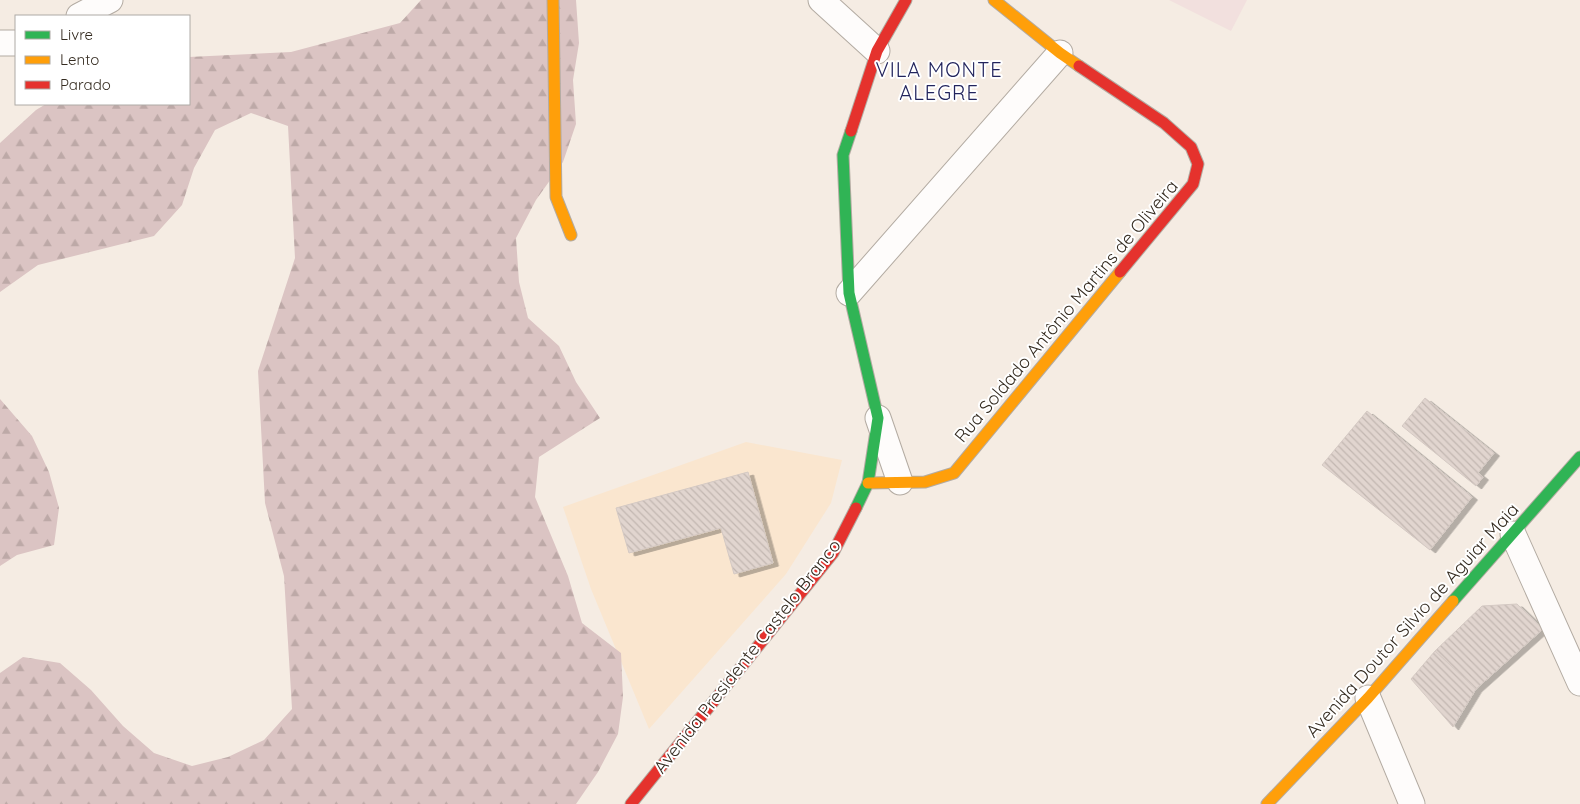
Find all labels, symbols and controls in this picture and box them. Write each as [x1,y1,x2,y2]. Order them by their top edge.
legend [15,15,190,105]
text: Livre [60,25,93,44]
text: Lento [60,50,99,69]
district label: VILA MONTE ALEGRE [875,57,1003,105]
text: Parado [60,75,111,94]
street label: Rua Soldado Antônio Martins de Oliveira [949,175,1183,447]
street label: Avenida Doutor Silvio de Aguiar Maia [1301,498,1523,742]
street label: Avenida Presidente Castelo Branco [648,534,846,778]

